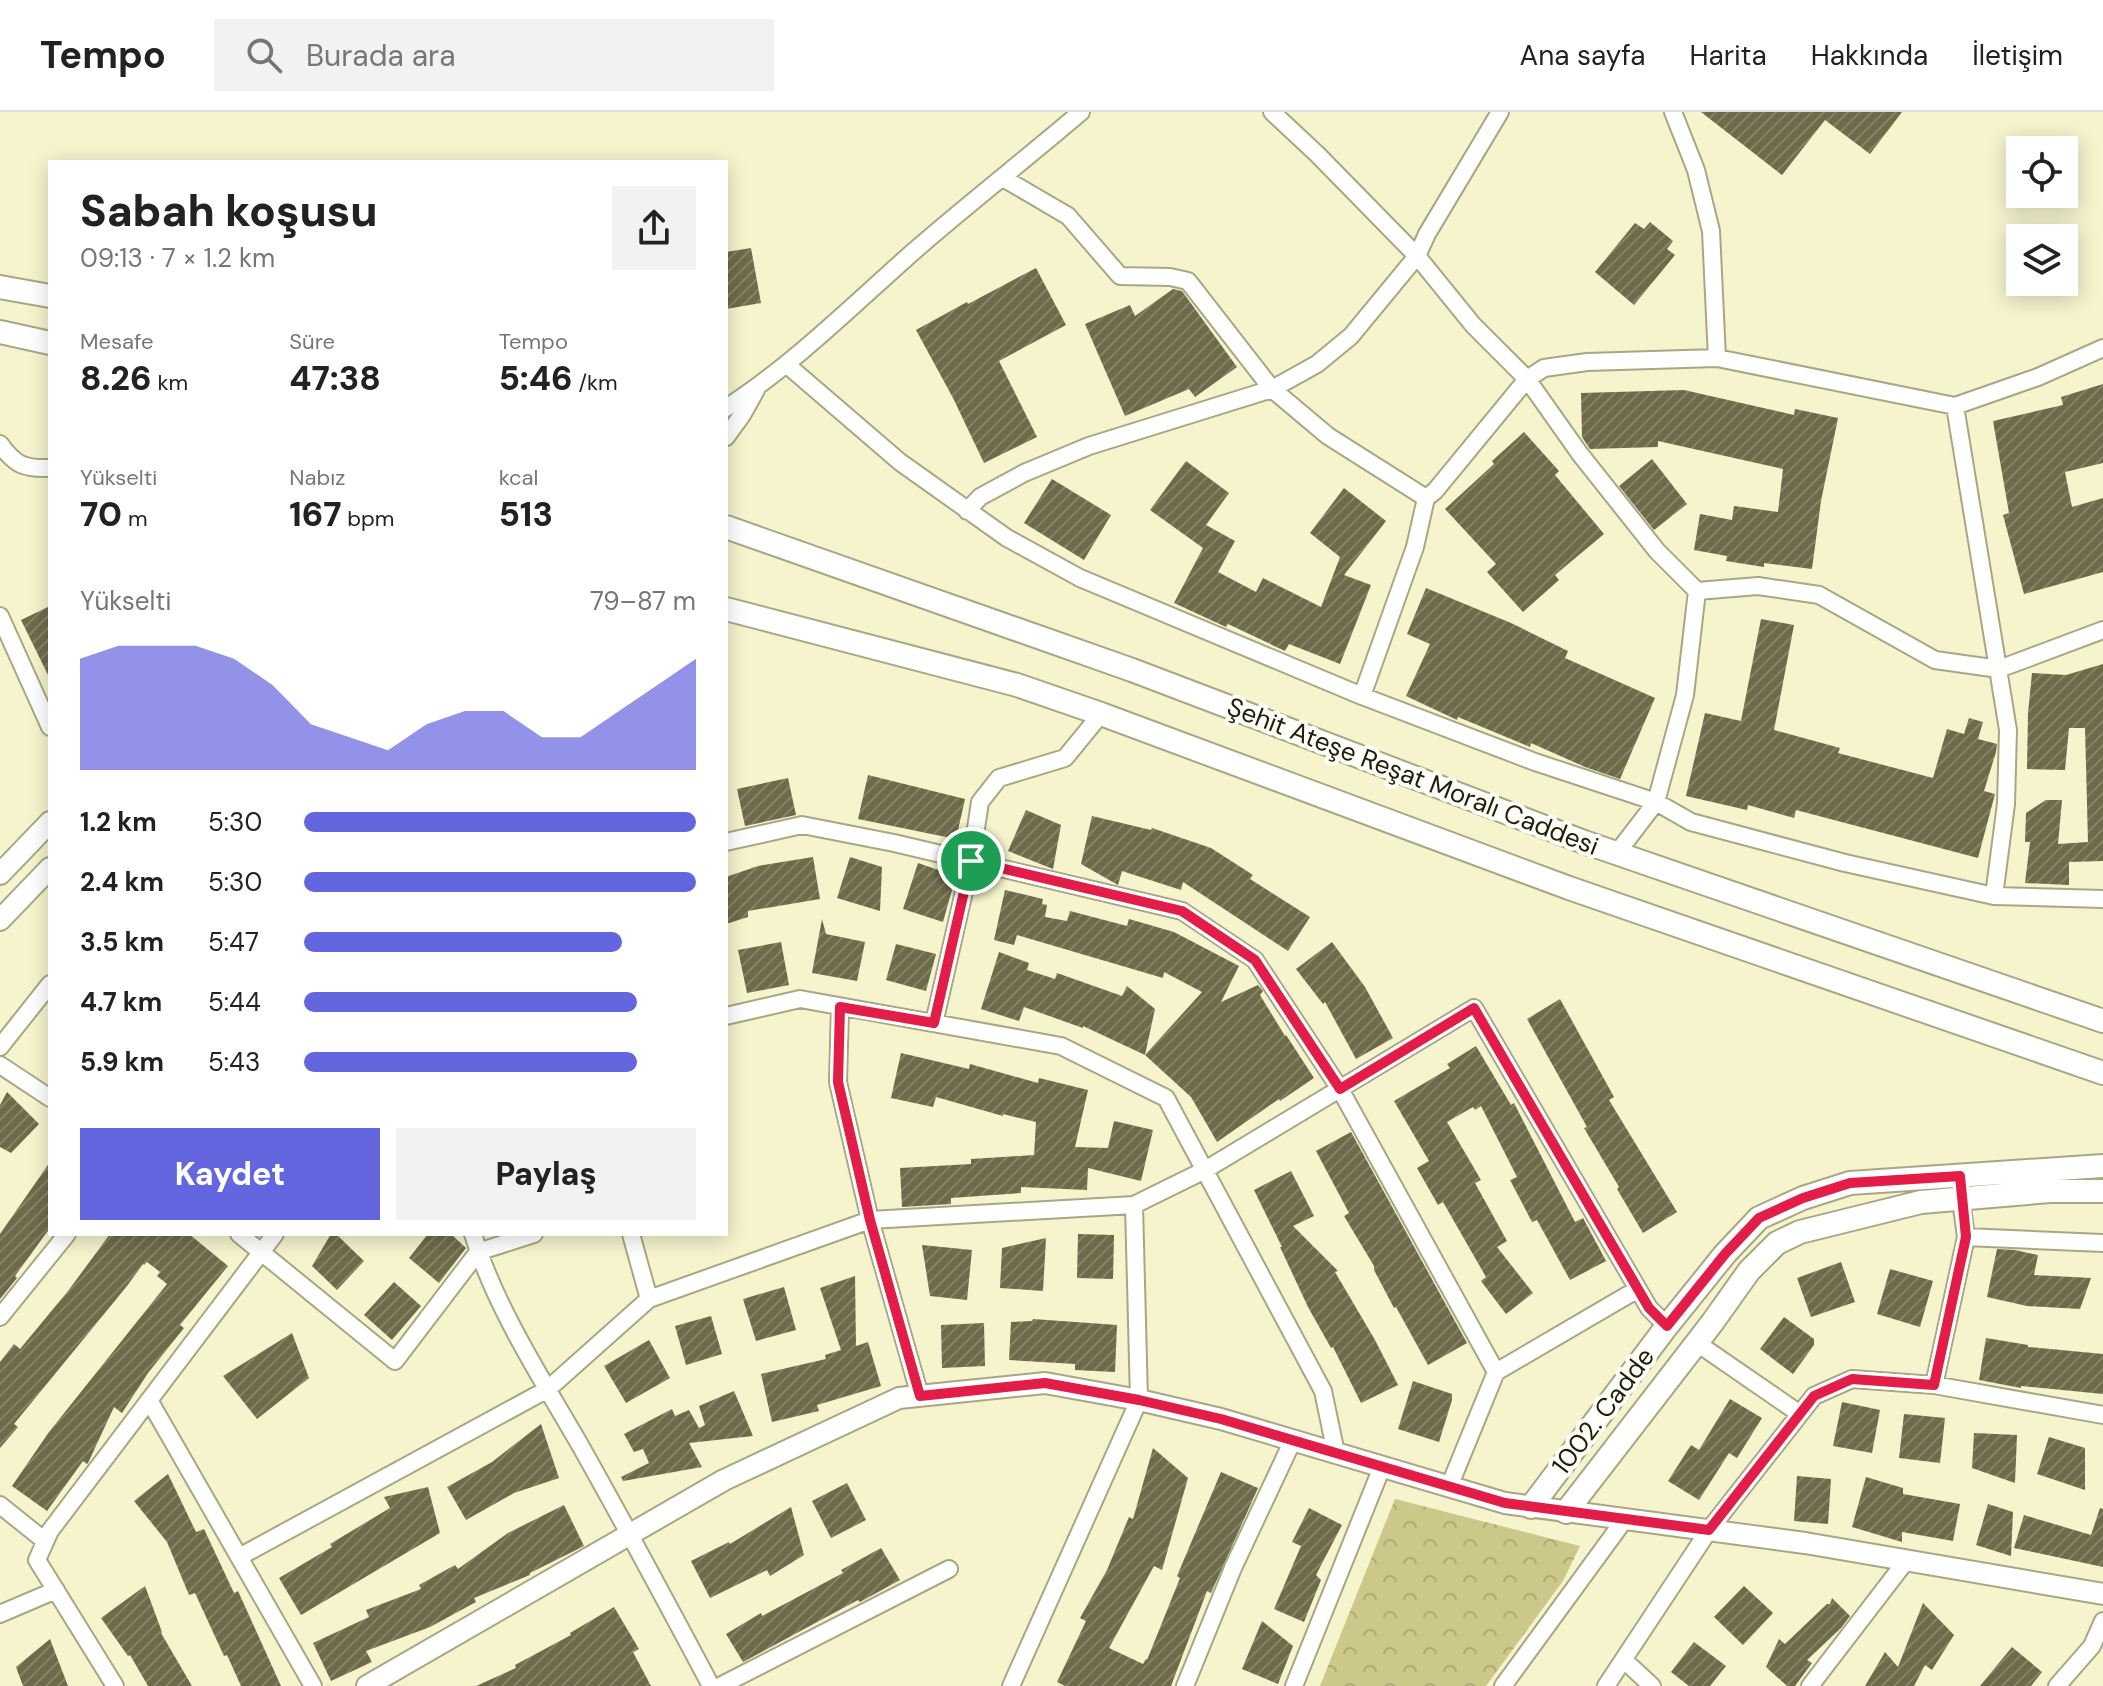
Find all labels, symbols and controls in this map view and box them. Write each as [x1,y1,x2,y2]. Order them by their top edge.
search box [214,19,774,91]
text: Tempo [40,30,166,80]
icon: search [242,33,286,77]
text: Burada ara [306,36,456,75]
text: Ana sayfa [1520,37,1646,74]
text: Harita [1690,37,1767,74]
text: Hakkında [1811,37,1928,74]
text: İletişim [1972,37,2063,74]
map controls [2006,136,2078,296]
button: locate [2006,136,2078,208]
text: Sabah koşusu [80,182,378,240]
button: share [612,186,696,270]
button: layers [2006,224,2078,296]
text: 09:13 · 7 × 1.2 km [80,241,275,275]
text: Mesafe [80,327,154,356]
text: Süre [289,327,335,356]
text: Tempo [499,327,568,356]
text: 8.26 [80,356,152,401]
text: 47:38 [289,356,381,401]
text: 5:46 [499,356,573,401]
text: km [152,368,188,397]
text: /km [573,368,618,397]
text: Yükselti [80,463,157,492]
text: Nabız [289,463,345,492]
text: kcal [499,463,538,492]
text: 70 [80,492,122,537]
text: 167 [289,492,341,537]
text: 513 [499,492,553,537]
text: m [122,504,148,533]
text: bpm [341,504,394,533]
text: Yükselti [80,584,171,618]
text: 79–87 m [590,584,696,618]
street label: Şehit Ateşe Reşat Moralı Caddesi [1222,689,1604,863]
text: 1.2 km [80,805,157,839]
text: 5:30 [208,805,262,839]
pin [937,827,1005,895]
icon: arrive [949,839,993,883]
text: 2.4 km [80,865,164,899]
text: 5:30 [208,865,262,899]
text: 3.5 km [80,925,164,959]
text: 5:47 [208,925,259,959]
text: 4.7 km [80,985,162,1019]
text: 5:44 [208,985,261,1019]
text: 5.9 km [80,1045,164,1079]
text: 5:43 [208,1045,260,1079]
button: Kaydet [80,1128,380,1220]
button: Paylaş [396,1128,696,1220]
street label: 1002. Cadde [1544,1341,1662,1481]

